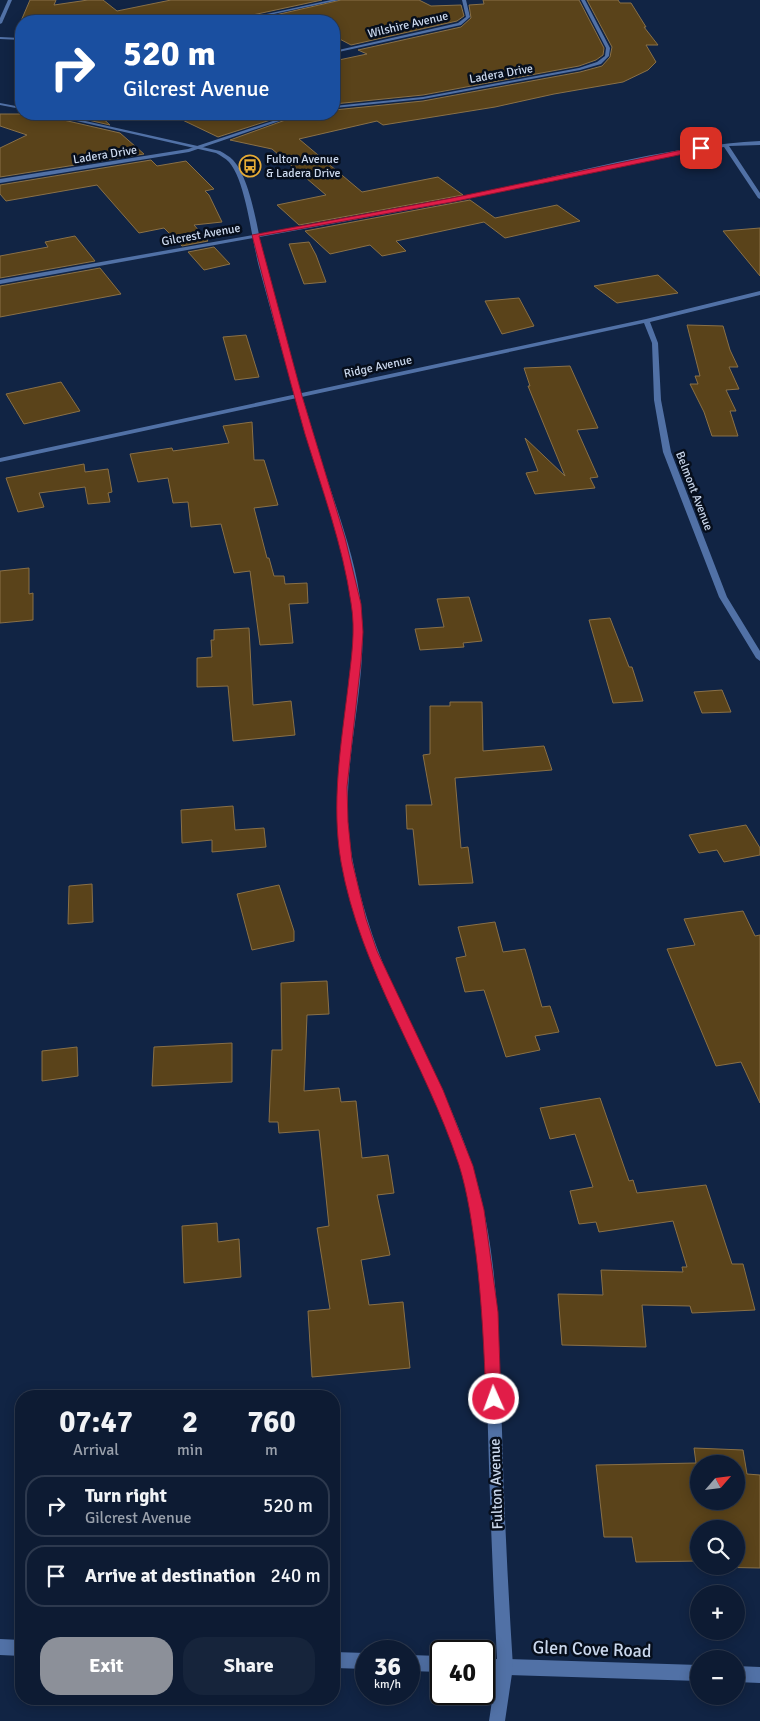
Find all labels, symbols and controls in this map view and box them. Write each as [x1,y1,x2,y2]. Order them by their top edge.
street label: Wilshire Avenue [366,8,450,42]
text: 520 m [123,32,216,75]
icon: right [40,35,105,100]
street label: Ladera Drive [468,61,534,87]
text: Gilcrest Avenue [123,75,269,102]
pin [680,127,722,169]
icon: arrive [687,134,715,162]
street label: Ladera Drive [72,143,138,167]
place label: Fulton Avenue & Ladera Drive [266,152,341,181]
bus stop icon: Fulton Avenue & Ladera Drive [238,154,262,178]
street label: Gilcrest Avenue [160,221,242,249]
street label: Ridge Avenue [343,352,413,382]
street label: Belmont Avenue [672,449,716,533]
position arrow [467,1372,519,1424]
text: 07:47 [59,1404,133,1441]
text: 2 [182,1404,198,1441]
text: 760 [247,1404,296,1441]
street label: Fulton Avenue [485,1438,507,1530]
text: Arrival [73,1440,119,1460]
text: min [177,1440,203,1460]
text: m [265,1440,278,1460]
north arrow [690,1455,745,1510]
map controls [690,1455,745,1705]
text: Turn right [85,1484,167,1508]
icon: right [42,1492,70,1520]
text: 520 m [263,1494,313,1518]
text: Gilcrest Avenue [85,1508,191,1528]
button: search [690,1520,745,1575]
icon: arrive [42,1562,70,1590]
text: Arrive at destination [85,1564,256,1588]
text: 240 m [271,1564,321,1588]
button: + [690,1585,745,1640]
street label: Glen Cove Road [532,1636,652,1662]
button: Exit [40,1637,173,1695]
button: Share [183,1637,315,1695]
speed limit sign: 40 [430,1640,495,1705]
button: − [690,1650,745,1705]
text: 36 [374,1651,401,1682]
text: km/h [374,1677,401,1692]

